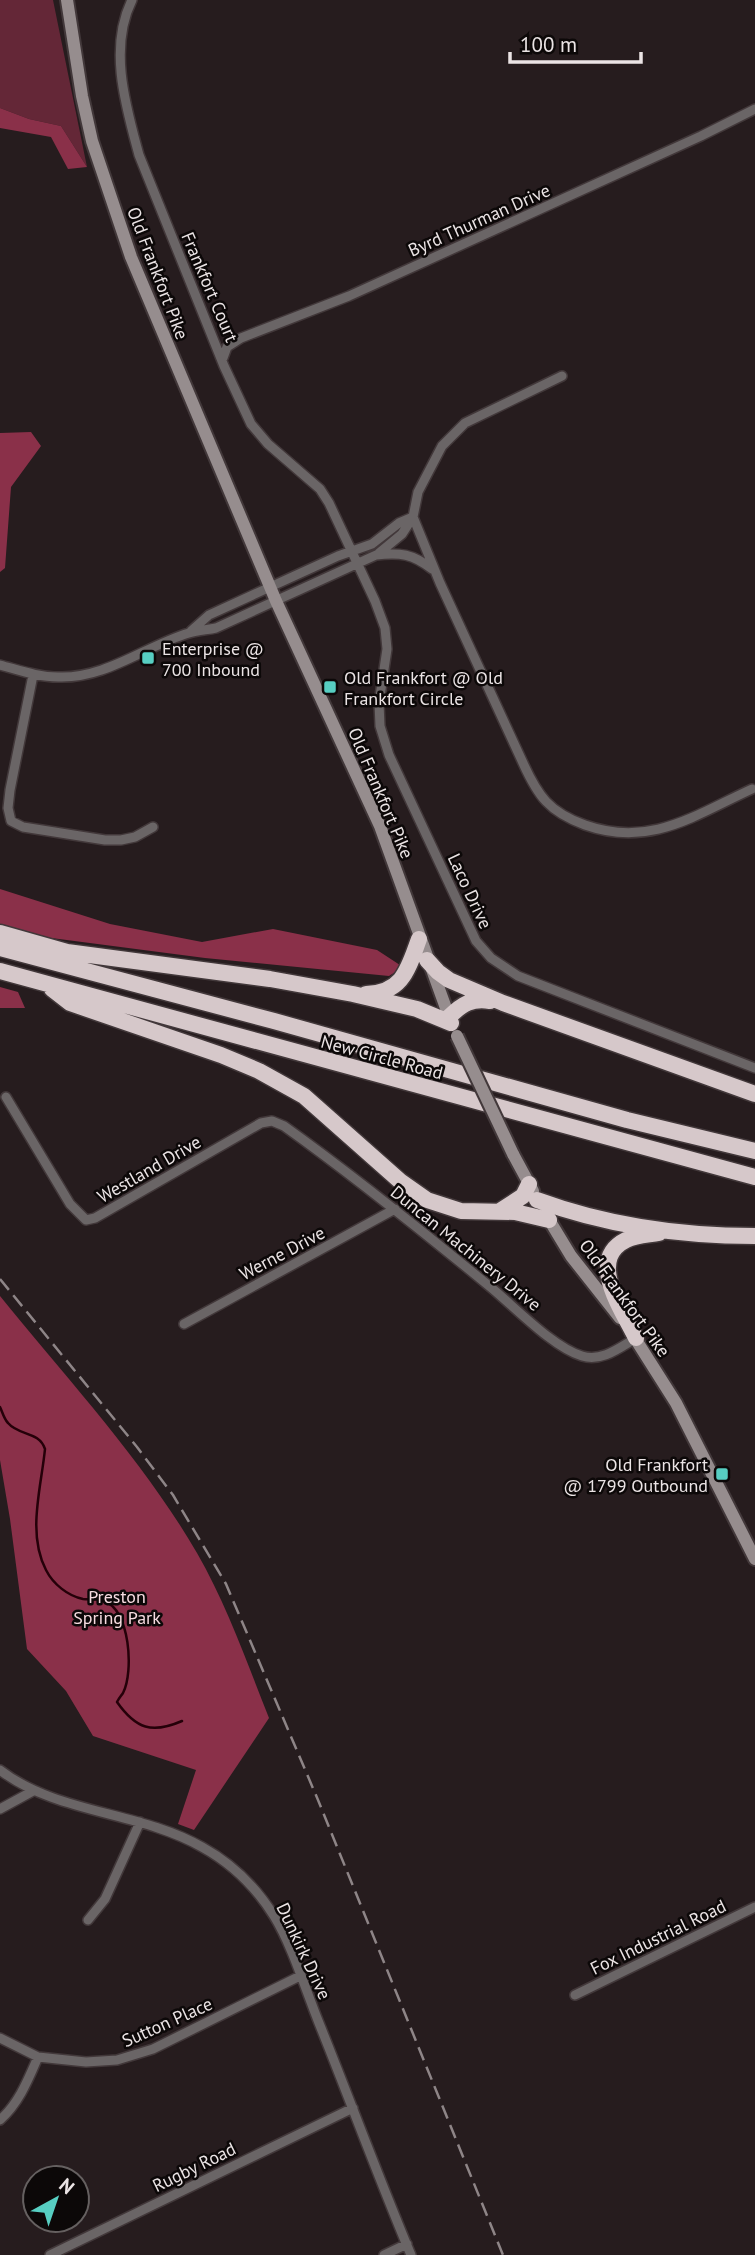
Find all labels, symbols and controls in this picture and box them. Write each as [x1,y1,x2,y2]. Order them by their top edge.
scale bar [510,21,641,65]
text: 100 m [520,31,577,58]
street label: Byrd Thurman Drive [404,178,554,262]
street label: Old Frankfort Pike [122,203,194,343]
street label: Frankfort Court [176,228,244,346]
place label: Enterprise @ 700 Inbound [162,637,264,681]
marker: Enterprise @ 700 Inbound [140,650,156,666]
place label: Old Frankfort @ Old Frankfort Circle [344,666,503,710]
marker: Old Frankfort @ Old Frankfort Circle [322,679,338,695]
street label: Old Frankfort Pike [343,724,419,862]
street label: Laco Drive [443,850,497,932]
street label: New Circle Road [318,1030,446,1084]
street label: Westland Drive [93,1130,205,1208]
street label: Duncan Machinery Drive [386,1180,546,1316]
street label: Werne Drive [235,1221,329,1285]
street label: Old Frankfort Pike [575,1235,675,1361]
place label: Old Frankfort @ 1799 Outbound [563,1453,708,1497]
marker: Old Frankfort @ 1799 Outbound [714,1466,730,1482]
park label: Preston Spring Park [73,1585,161,1629]
street label: Fox Industrial Road [586,1894,730,1980]
street label: Dunkirk Drive [272,1899,336,2003]
street label: Sutton Place [118,1992,216,2052]
street label: Rugby Road [148,2137,240,2197]
north arrow [21,2164,91,2234]
text: N [54,2173,79,2199]

